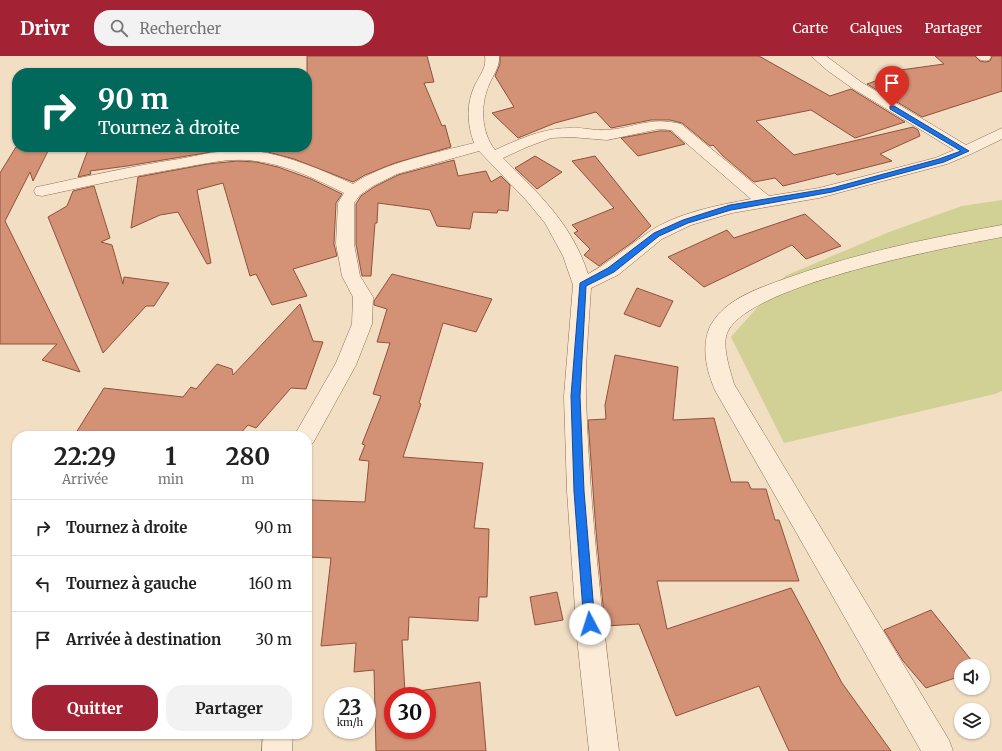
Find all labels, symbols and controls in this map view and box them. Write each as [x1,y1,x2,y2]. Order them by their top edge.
search box [94,10,374,46]
text: Drivr [20,16,70,40]
icon: search [108,17,130,39]
text: Rechercher [140,19,221,38]
text: Carte [792,19,828,37]
text: Calques [850,19,902,37]
text: Partager [924,19,982,37]
pin [875,66,909,107]
icon: arrive [881,72,903,94]
text: 90 m [98,81,169,117]
icon: right [32,84,84,136]
text: Tournez à droite [98,116,240,139]
text: 22:29 [54,441,116,472]
text: 1 [165,441,176,472]
text: 280 [226,441,270,472]
text: Arrivée [62,471,108,488]
text: min [158,471,184,488]
text: m [241,471,254,488]
icon: right [32,517,54,539]
text: Tournez à droite [66,518,187,537]
text: 90 m [255,518,292,537]
icon: left [32,573,54,595]
text: Tournez à gauche [66,574,197,593]
text: 160 m [249,574,292,593]
position arrow [569,603,611,645]
icon: arrive [32,629,54,651]
text: Arrivée à destination [66,630,221,649]
text: 30 m [255,630,292,649]
map controls [954,659,990,739]
button: sound [954,659,990,695]
button: Quitter [32,685,158,731]
button: Partager [166,685,292,731]
speed limit sign: 30 [384,687,436,739]
text: 23 [339,695,361,720]
button: layers [954,703,990,739]
text: km/h [337,716,363,729]

